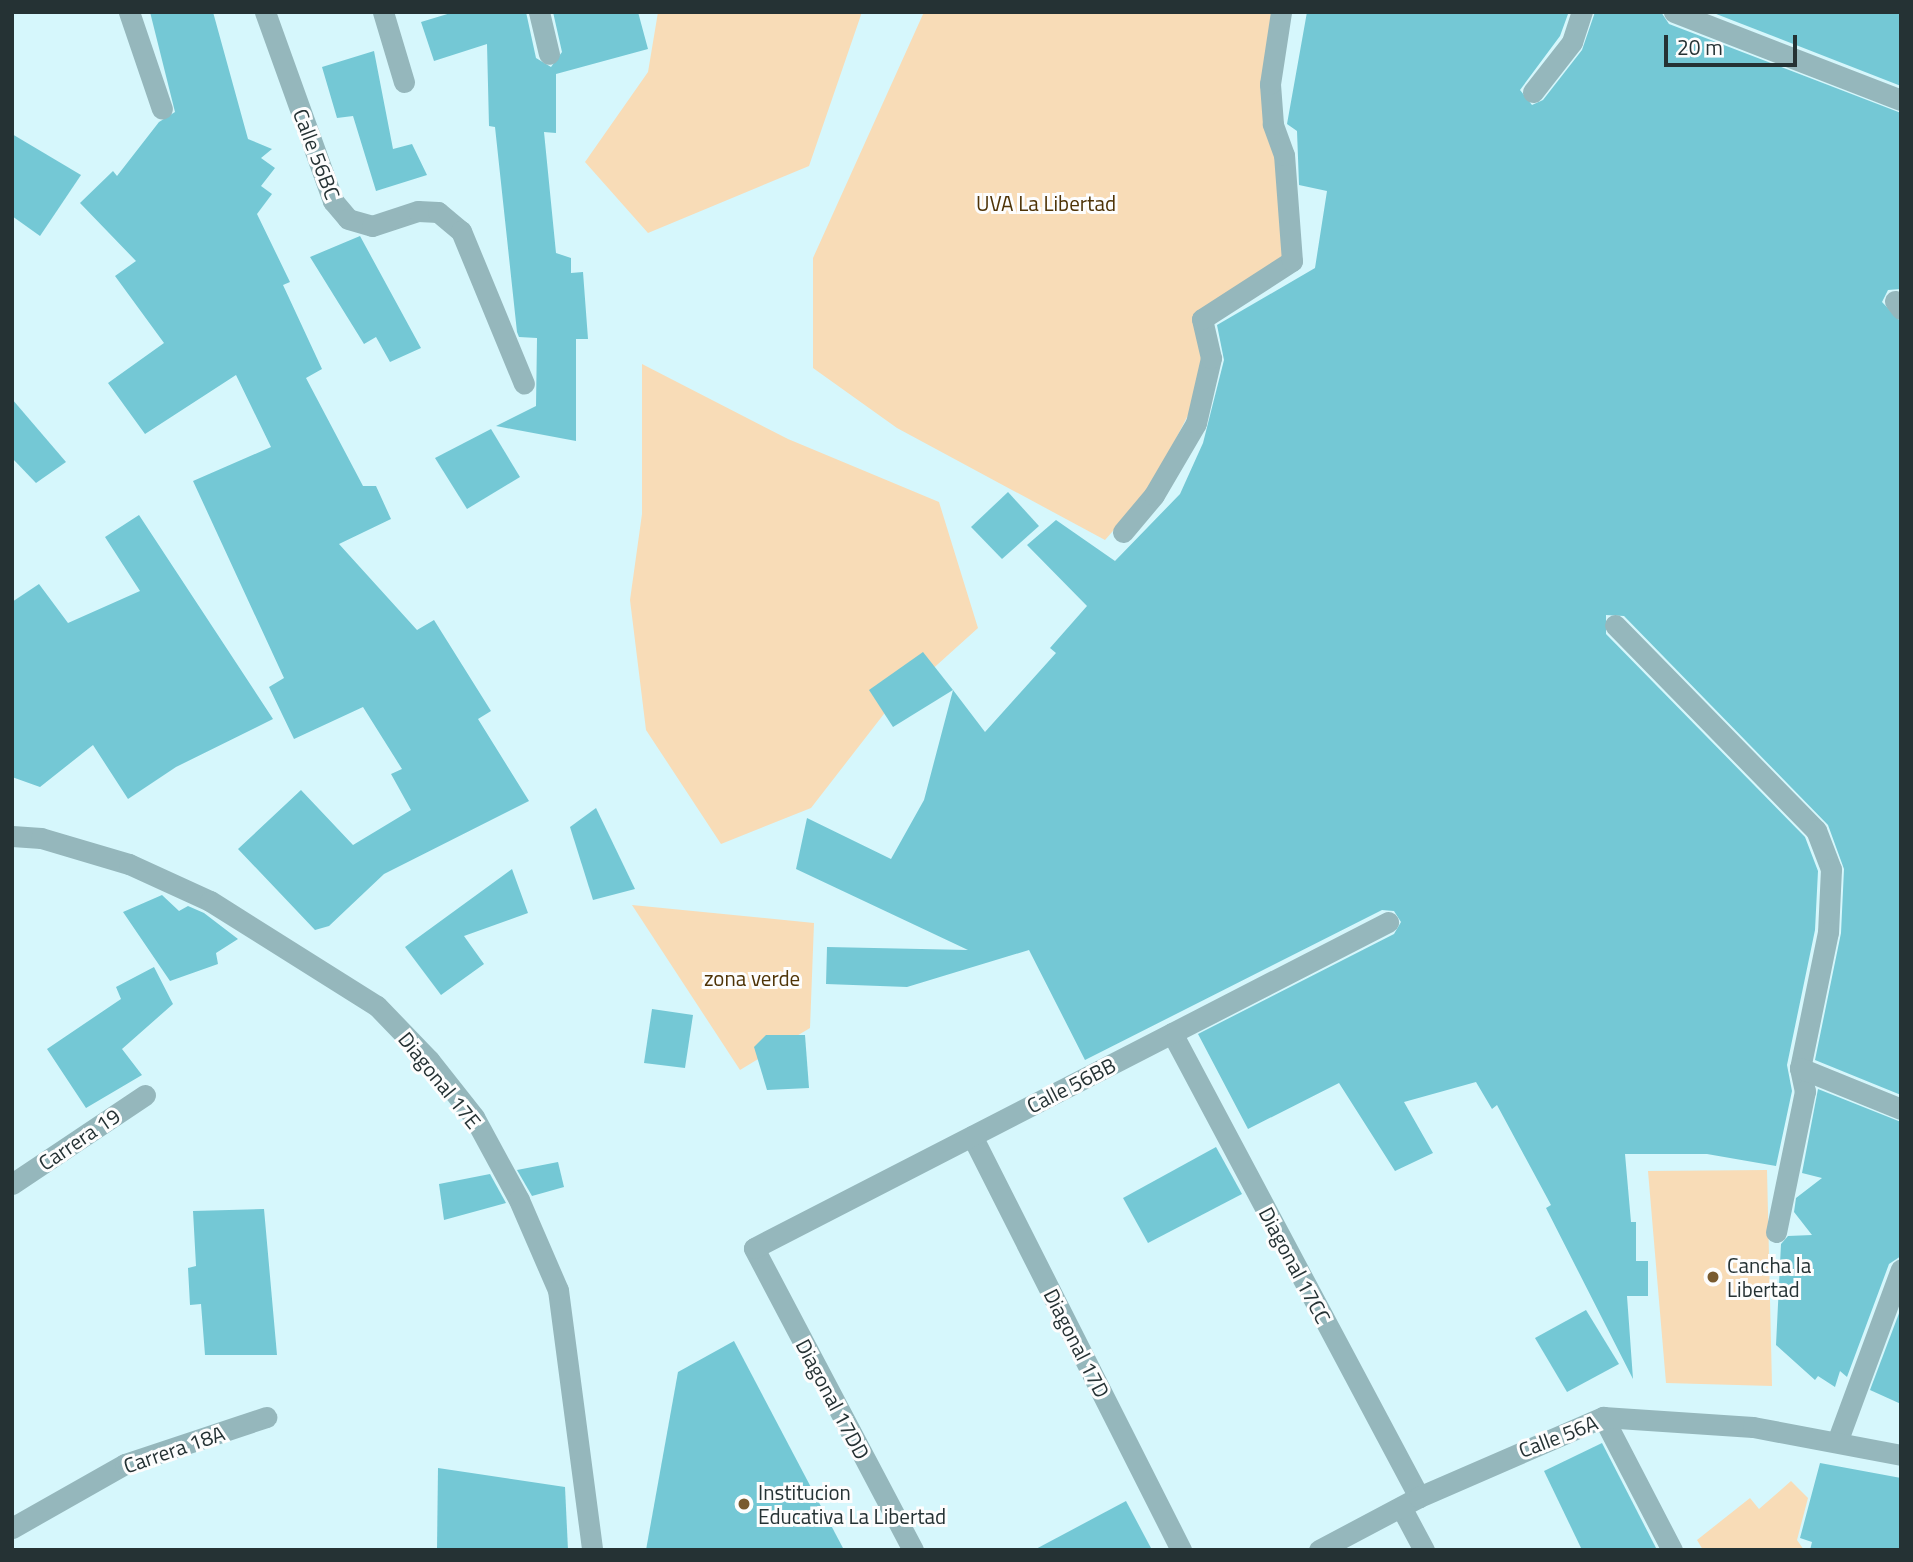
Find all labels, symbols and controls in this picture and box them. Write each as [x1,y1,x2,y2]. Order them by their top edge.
scale bar [1668,21,1801,65]
text: 20 m [1677,31,1723,63]
street label: Calle 56BC [288,105,346,203]
park label: UVA La Libertad [976,190,1116,216]
park label: zona verde [704,965,800,991]
street label: Diagonal 17E [393,1027,487,1133]
street label: Calle 56BB [1022,1052,1120,1118]
street label: Carrera 19 [33,1103,125,1175]
street label: Diagonal 17CC [1254,1203,1336,1327]
place label: Cancha la Libertad [1727,1252,1811,1302]
marker: Cancha la Libertad [1705,1269,1721,1285]
street label: Diagonal 17D [1039,1284,1115,1402]
street label: Diagonal 17DD [791,1335,875,1463]
street label: Calle 56A [1515,1409,1601,1463]
street label: Carrera 18A [120,1420,228,1478]
place label: Institucion Educativa La Libertad [758,1479,946,1529]
marker: Institucion Educativa La Libertad [736,1496,752,1512]

